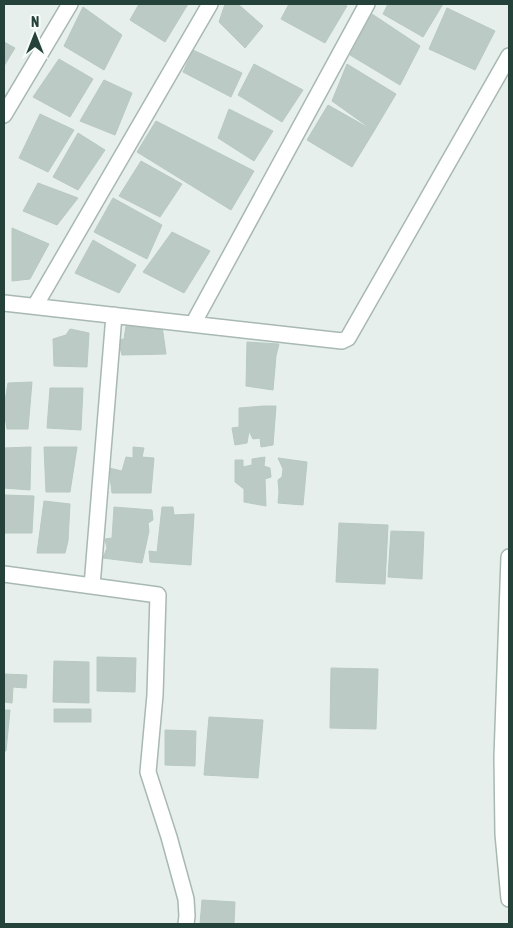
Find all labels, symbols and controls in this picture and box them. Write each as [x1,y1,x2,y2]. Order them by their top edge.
north arrow [10,10,60,60]
text: N [31,14,39,30]

